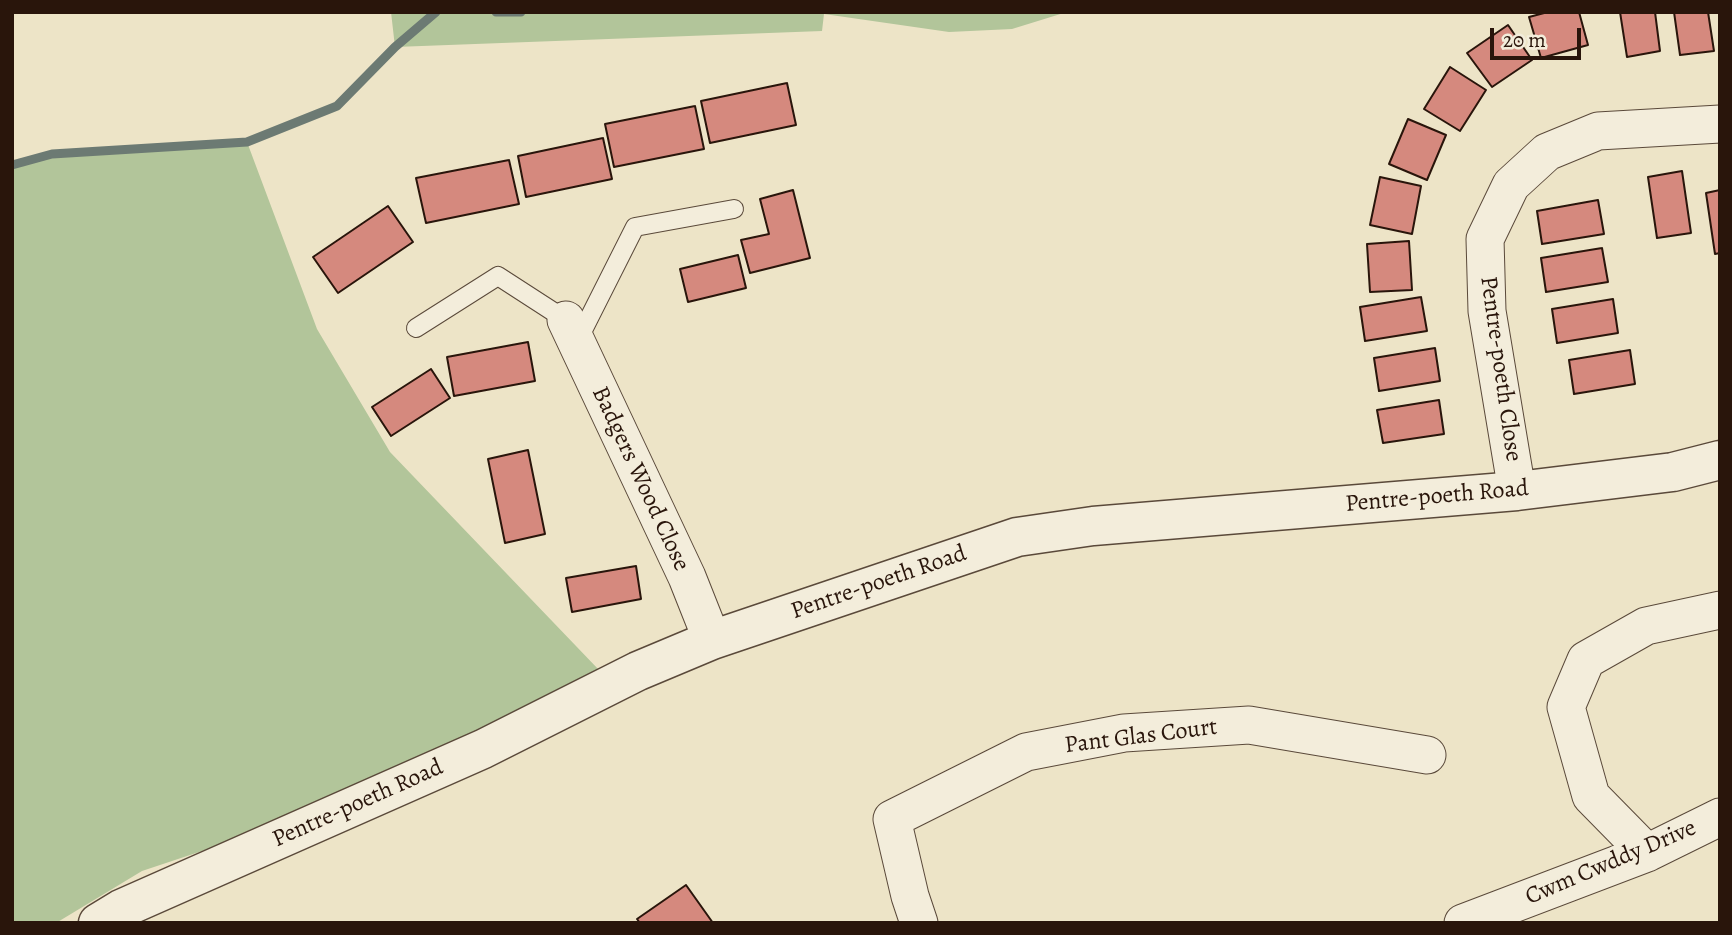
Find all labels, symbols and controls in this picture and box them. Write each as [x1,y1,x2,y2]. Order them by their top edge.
scale bar [1494,14,1585,58]
text: 20 m [1503,26,1546,54]
street label: Pentre-poeth Close [1473,274,1527,464]
street label: Badgers Wood Close [585,382,695,576]
street label: Pentre-poeth Road [1344,475,1530,519]
street label: Pentre-poeth Road [788,539,970,627]
street label: Pant Glas Court [1063,713,1219,761]
street label: Pentre-poeth Road [268,754,448,854]
street label: Cwm Cwddy Drive [1521,814,1701,912]

